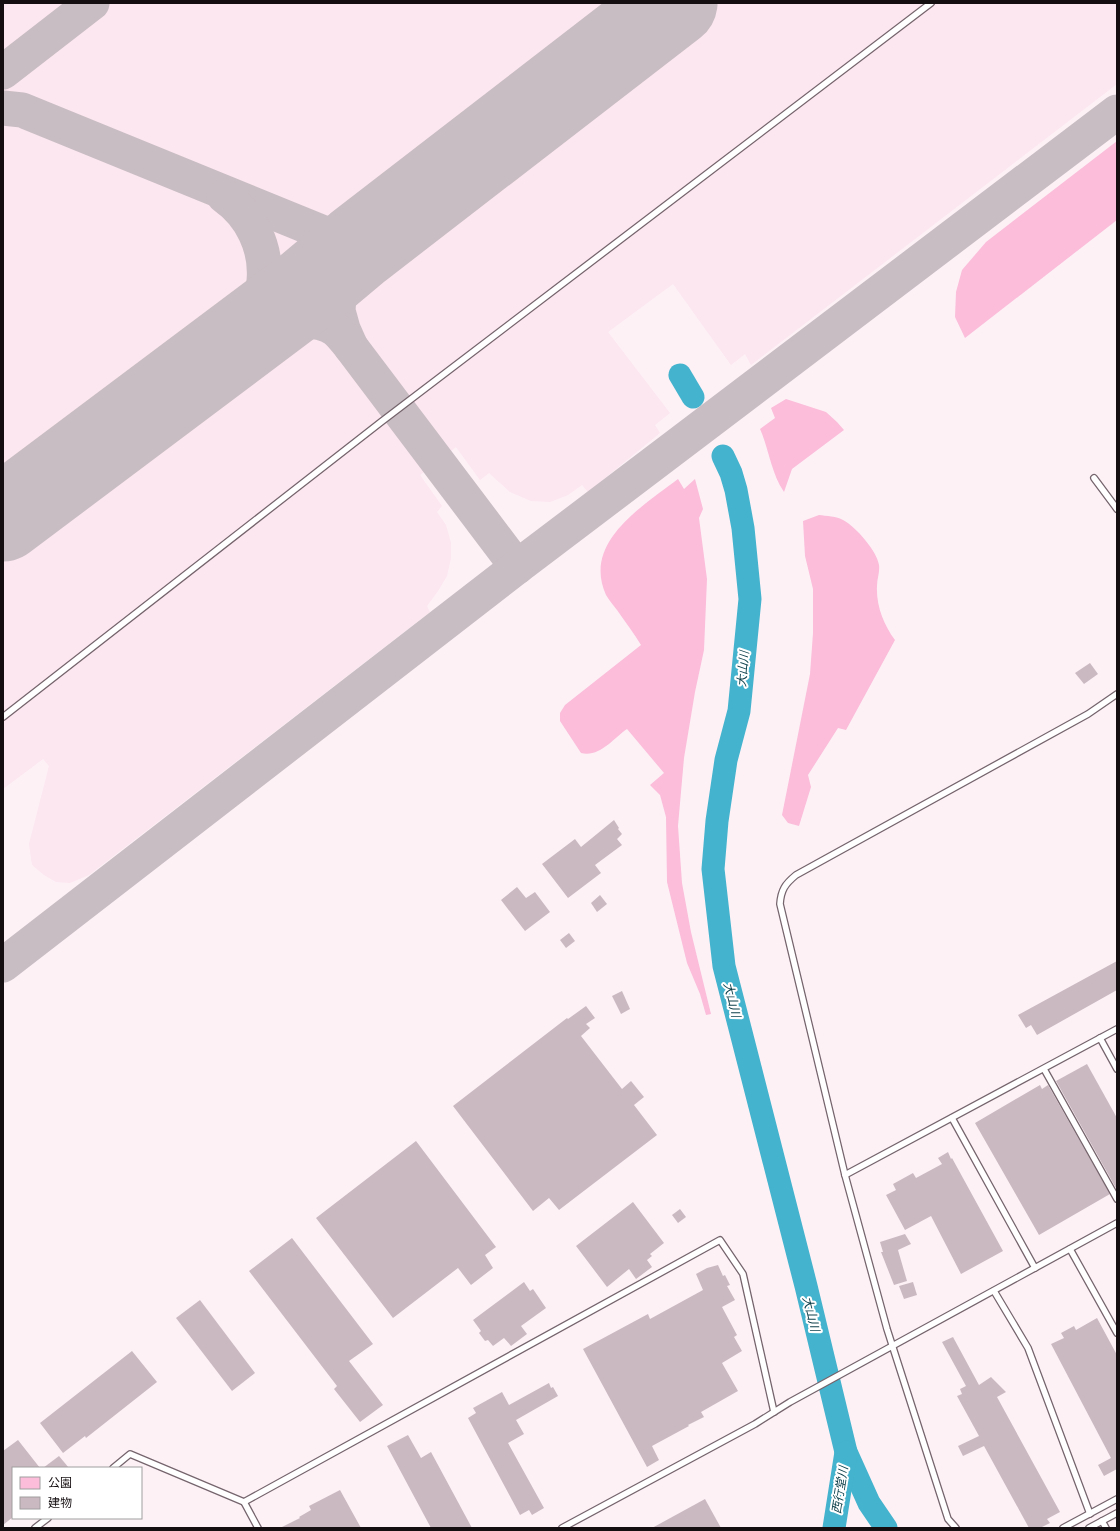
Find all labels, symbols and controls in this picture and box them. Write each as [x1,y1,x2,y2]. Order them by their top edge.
water label: 大山川 [733,648,752,688]
water label: 大山川 [721,981,745,1021]
water label: 大山川 [800,1295,824,1335]
water label: 西行堂川 [828,1463,851,1515]
legend [12,1467,142,1519]
text: 公園 [48,1475,72,1490]
text: 建物 [48,1495,72,1510]

